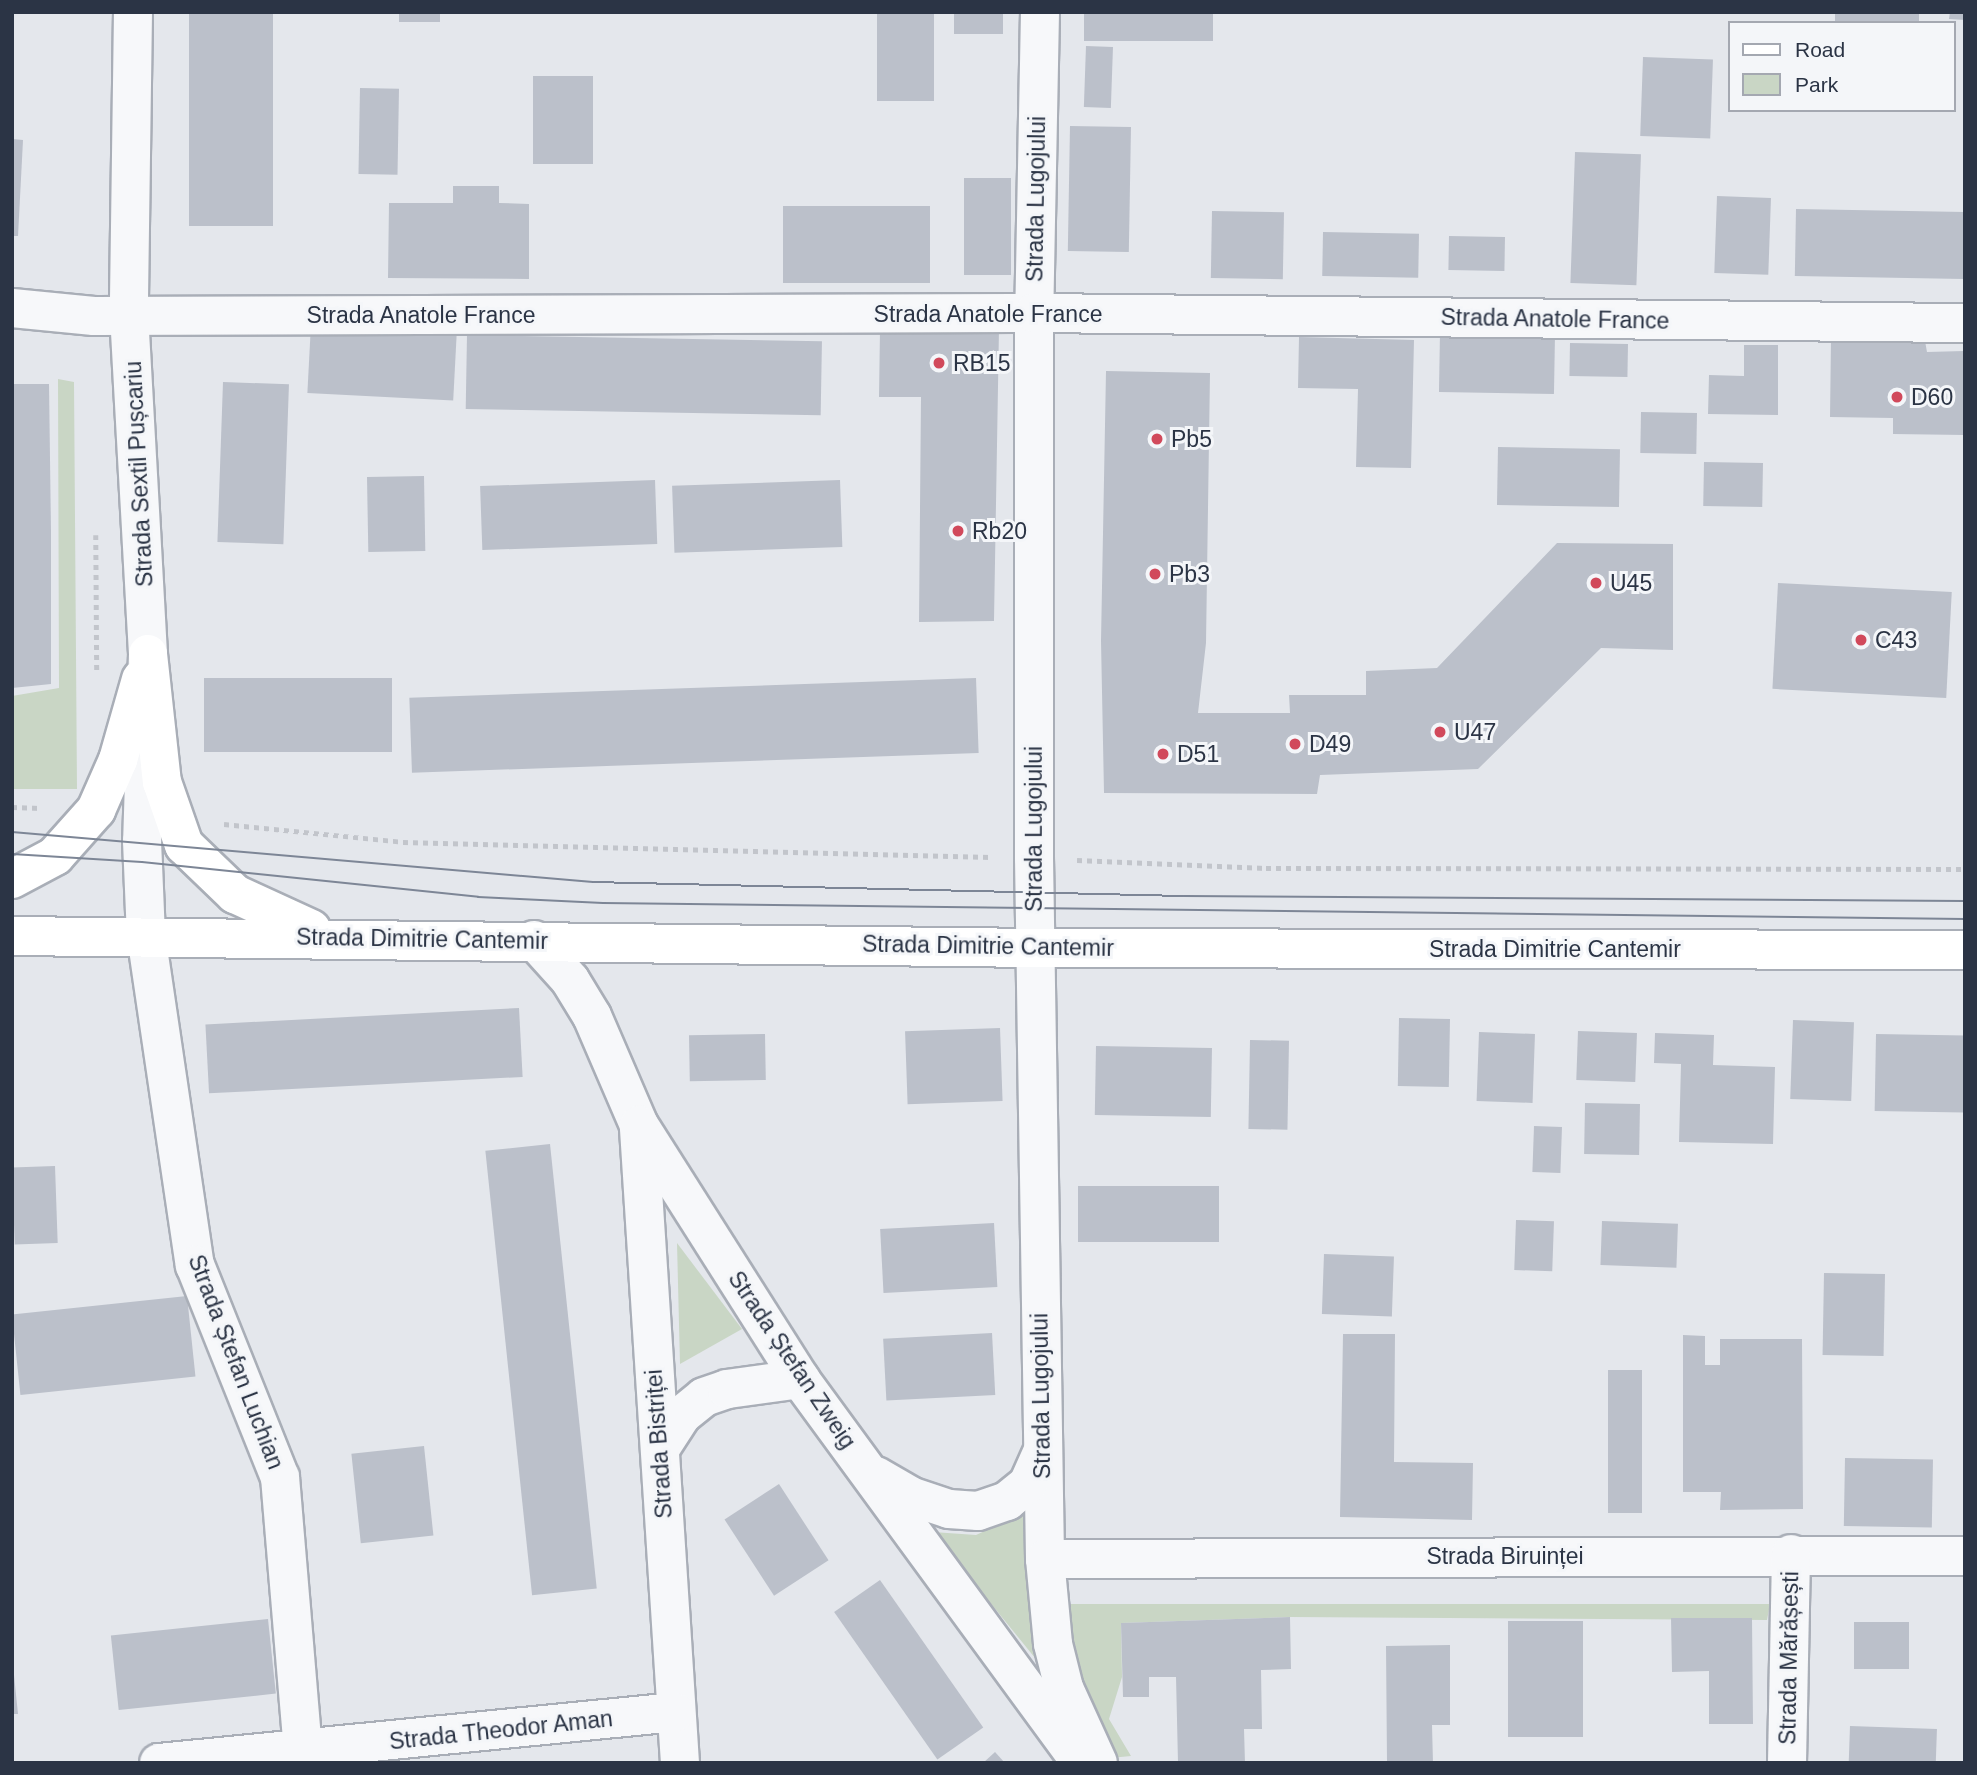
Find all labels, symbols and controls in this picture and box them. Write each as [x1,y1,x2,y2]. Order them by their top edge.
legend [1728,21,1956,112]
text: Road [1795,38,1845,61]
text: Park [1795,73,1838,96]
street label: Strada Lugojului [1021,116,1051,282]
street label: Strada Anatole France [873,300,1103,328]
street label: Strada Anatole France [306,301,536,329]
street label: Strada Anatole France [1440,303,1670,335]
place label: RB15 [953,349,1011,377]
marker: RB15 [931,355,947,371]
street label: Strada Sextil Pușcariu [119,360,159,588]
place label: D60 [1911,383,1953,411]
marker: D60 [1889,389,1905,405]
place label: Pb5 [1171,425,1212,453]
marker: Pb5 [1149,431,1165,447]
place label: Rb20 [972,517,1027,545]
marker: Rb20 [950,523,966,539]
place label: Pb3 [1169,560,1210,588]
marker: Pb3 [1147,566,1163,582]
place label: U45 [1610,569,1652,597]
marker: U45 [1588,575,1604,591]
place label: C43 [1875,626,1917,654]
marker: C43 [1853,632,1869,648]
place label: U47 [1454,718,1496,746]
marker: U47 [1432,724,1448,740]
place label: D49 [1309,730,1351,758]
marker: D49 [1287,736,1303,752]
place label: D51 [1177,740,1219,768]
street label: Strada Lugojului [1020,746,1048,912]
marker: D51 [1155,746,1171,762]
street label: Strada Dimitrie Cantemir [296,923,548,955]
street label: Strada Dimitrie Cantemir [862,930,1114,962]
street label: Strada Dimitrie Cantemir [1429,935,1681,963]
street label: Strada Ștefan Luchian [182,1251,290,1473]
street label: Strada Ștefan Zweig [722,1266,862,1454]
street label: Strada Lugojului [1026,1313,1056,1479]
street label: Strada Bistriței [640,1368,678,1520]
street label: Strada Biruinței [1426,1542,1584,1570]
street label: Strada Mărășești [1774,1571,1804,1745]
street label: Strada Theodor Aman [387,1704,615,1756]

